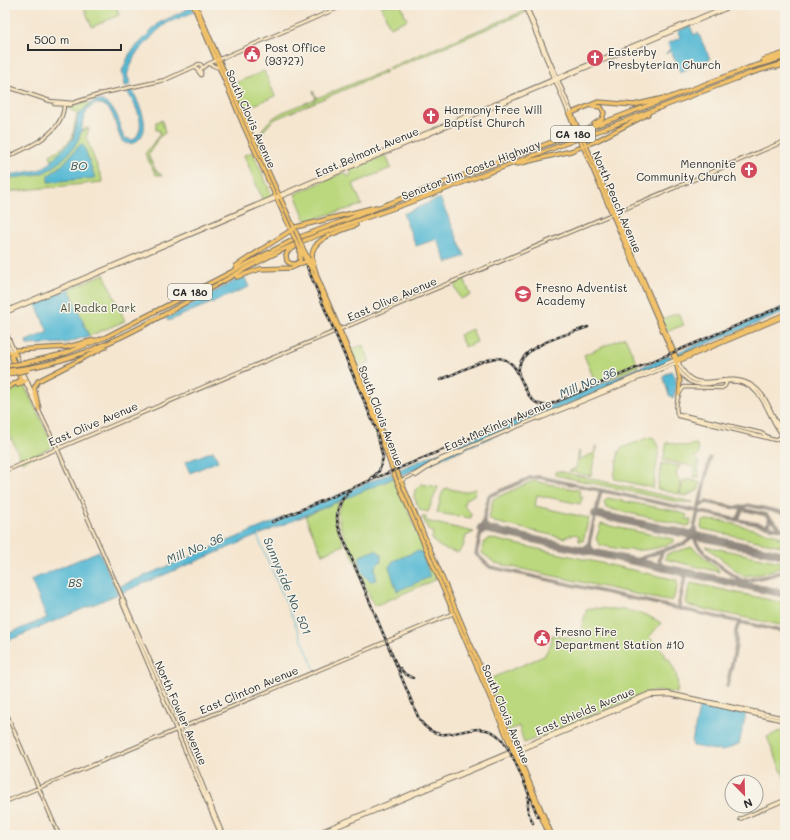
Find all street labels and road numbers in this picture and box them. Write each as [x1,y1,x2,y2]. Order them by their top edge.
street label: South Clovis Avenue [223,67,280,171]
street label: East Belmont Avenue [313,123,421,180]
road number: CA 180 [551,126,595,142]
street label: Senator Jim Costa Highway [399,136,543,203]
street label: North Peach Avenue [589,149,646,255]
street label: East Olive Avenue [345,273,439,324]
road number: CA 180 [168,284,212,300]
street label: South Clovis Avenue [355,363,408,468]
street label: East McKinley Avenue [442,395,554,454]
street label: East Olive Avenue [46,398,140,449]
street label: North Fowler Avenue [152,658,211,767]
street label: East Clinton Avenue [197,662,301,717]
street label: South Clovis Avenue [479,662,534,766]
street label: East Shields Avenue [533,683,637,738]

